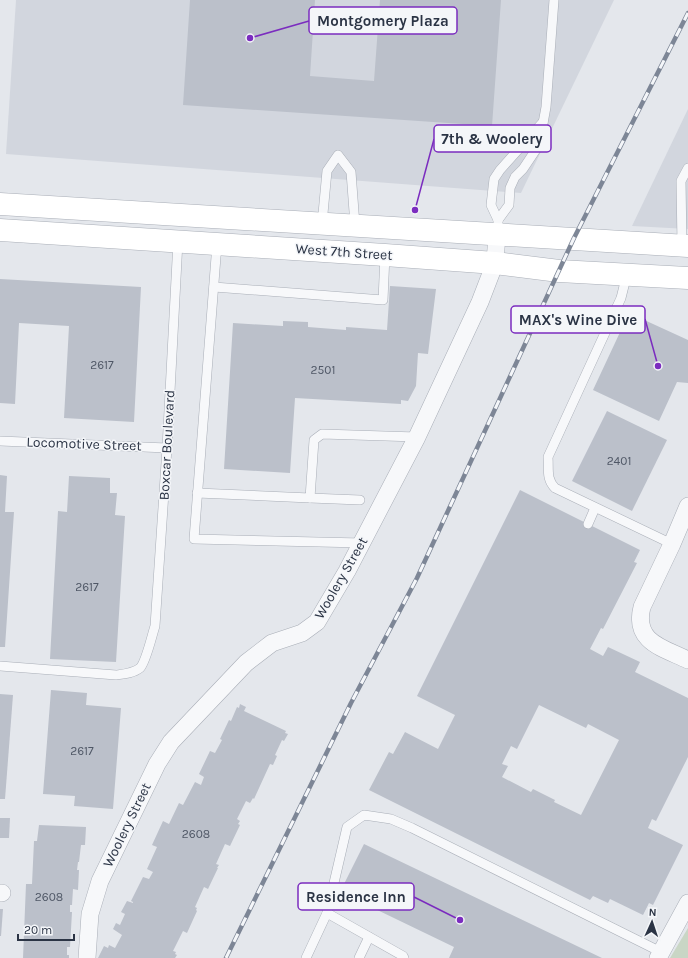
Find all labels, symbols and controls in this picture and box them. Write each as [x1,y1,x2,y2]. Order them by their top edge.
callout: Montgomery Plaza [309,7,457,34]
text: Montgomery Plaza [317,12,449,30]
callout: 7th & Woolery [434,125,551,152]
text: 7th & Woolery [441,130,543,148]
street label: West 7th Street [295,240,393,264]
callout: MAX's Wine Dive [511,306,645,333]
text: MAX's Wine Dive [519,311,637,329]
house number: 2617 [90,358,114,372]
house number: 2501 [311,363,335,377]
street label: Boxcar Boulevard [156,389,178,501]
street label: Locomotive Street [26,433,142,455]
house number: 2401 [607,454,631,468]
street label: Woolery Street [311,534,371,622]
house number: 2617 [75,580,99,594]
house number: 2617 [70,744,94,758]
street label: Woolery Street [99,780,155,870]
house number: 2608 [182,827,210,841]
callout: Residence Inn [298,883,414,910]
text: Residence Inn [306,888,406,906]
house number: 2608 [35,890,63,904]
north arrow [632,902,672,942]
text: N [648,906,657,919]
scale bar [18,916,74,942]
text: 20 m [24,923,52,937]

